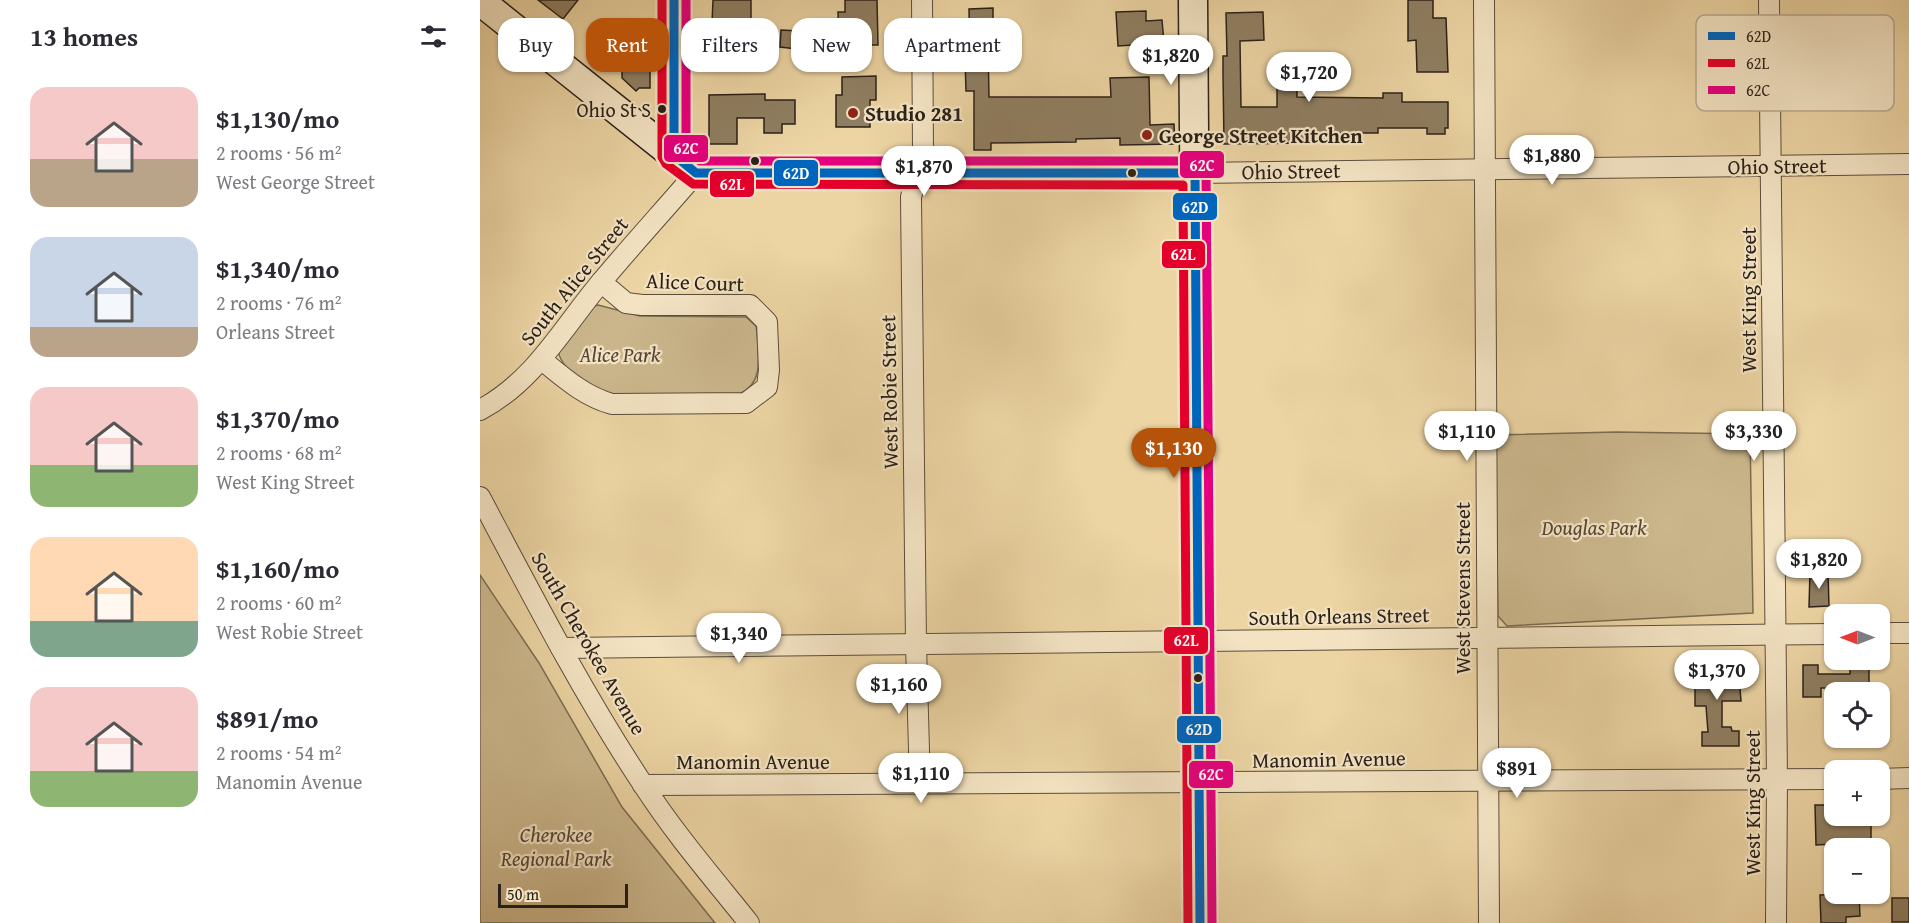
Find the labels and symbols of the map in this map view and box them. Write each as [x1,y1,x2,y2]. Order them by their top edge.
legend [1696,15,1894,111]
text: 62D [1746,24,1771,48]
pin: $1,820 [1122,35,1220,86]
text: 62L [1746,51,1769,75]
pin: $1,720 [1260,52,1358,103]
text: 62C [1746,78,1770,102]
place label: Ohio St S [576,95,651,124]
place label: Studio 281 [865,98,963,129]
marker: Ohio St S [656,103,668,115]
marker: Studio 281 [846,106,860,120]
place label: George Street Kitchen [1159,120,1363,151]
marker: George Street Kitchen [1140,128,1154,142]
line badge: 62C [663,134,709,163]
pin: $1,880 [1503,135,1601,186]
text: 62C [673,136,699,160]
pin: $1,870 [875,146,973,197]
line badge: 62C [1179,150,1225,179]
street label: Ohio Street [1727,150,1827,182]
text: 62C [1189,153,1215,177]
unlabelled marker [749,155,761,167]
street label: Ohio Street [1241,155,1341,187]
line badge: 62D [773,159,819,187]
text: 62D [783,161,810,185]
unlabelled marker [1126,167,1138,179]
line badge: 62L [709,170,755,198]
text: 62L [720,172,745,196]
line badge: 62D [1172,192,1218,221]
text: 62D [1182,195,1209,219]
street label: South Alice Street [512,210,636,352]
street label: West King Street [1733,227,1764,373]
line badge: 62L [1161,240,1206,269]
text: 62L [1171,242,1196,266]
street label: Alice Court [646,265,745,299]
street label: West Robie Street [872,314,906,469]
park label: Alice Park [579,339,661,370]
pin: $1,110 [1418,411,1516,462]
pin: $3,330 [1705,411,1803,462]
pin: $1,130 [1125,428,1223,479]
street label: West Stevens Street [1447,501,1478,674]
park label: Douglas Park [1541,512,1647,543]
pin: $1,820 [1770,539,1868,590]
street label: South Cherokee Avenue [524,545,654,741]
street label: South Orleans Street [1248,599,1430,633]
north arrow [1824,604,1890,670]
pin: $1,340 [690,613,788,664]
line badge: 62L [1163,626,1209,655]
text: 62L [1174,628,1199,652]
pin: $1,370 [1668,650,1766,701]
pin: $1,160 [850,664,948,715]
unlabelled marker [1192,672,1204,684]
line badge: 62D [1176,715,1222,744]
text: 62D [1186,717,1213,741]
street label: West King Street [1737,730,1768,876]
street label: Manomin Avenue [1252,742,1406,776]
street label: Manomin Avenue [676,746,830,777]
pin: $891 [1481,748,1553,799]
pin: $1,110 [872,753,970,804]
line badge: 62C [1188,760,1234,789]
text: 62C [1198,762,1224,786]
park label: Cherokee Regional Park [500,819,612,874]
scale bar [498,881,628,908]

